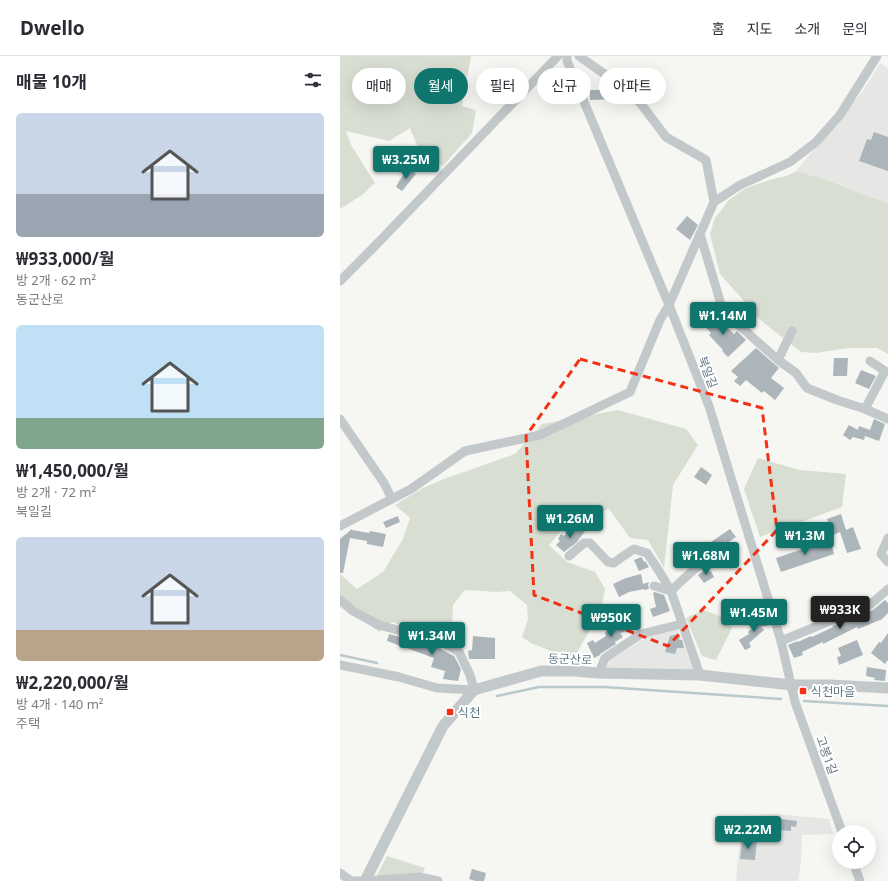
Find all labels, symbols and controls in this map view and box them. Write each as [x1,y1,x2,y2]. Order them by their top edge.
text: Dwello [20,15,85,41]
text: 홈 [712,19,725,38]
text: 지도 [747,19,772,38]
text: 소개 [794,19,820,38]
text: 문의 [842,19,868,38]
chip: 매매 [352,68,406,104]
chip: 월세 [414,68,468,104]
chip: 필터 [476,68,529,104]
chip: 신규 [537,68,591,104]
chip: 아파트 [599,68,666,104]
icon: filters [302,69,324,91]
text: 매물 10개 [16,70,87,93]
icon: home [134,139,206,211]
pin: ₩3.25M [373,146,439,180]
text: ₩3.25M [382,150,430,168]
text: ₩933,000/월 [16,247,114,270]
text: 방 2개 · 62 m² [16,271,96,289]
text: 동군산로 [16,290,64,308]
pin: ₩1.14M [690,302,756,336]
text: ₩1.14M [699,306,747,324]
icon: home [134,351,206,423]
street label: 북일길 [694,353,722,391]
text: ₩1,450,000/월 [16,459,129,482]
text: 방 2개 · 72 m² [16,483,96,501]
text: 북일길 [16,502,52,520]
pin: ₩1.26M [537,505,603,539]
text: ₩1.26M [546,509,594,527]
pin: ₩1.3M [777,522,833,556]
text: ₩1.3M [785,526,825,544]
pin: ₩1.68M [673,542,739,576]
text: ₩1.68M [682,546,730,564]
icon: home [134,563,206,635]
pin: ₩933K [812,596,868,630]
pin: ₩1.45M [721,599,787,633]
text: ₩933K [820,600,860,618]
text: ₩1.45M [730,603,778,621]
pin: ₩950K [583,604,639,638]
text: ₩950K [591,608,631,626]
pin: ₩1.34M [399,622,465,656]
text: ₩1.34M [408,626,456,644]
street label: 동군산로 [548,650,592,668]
text: ₩2,220,000/월 [16,671,129,694]
place label: 식천마을 [811,683,855,700]
marker: 식천마을 [798,686,808,696]
text: 방 4개 · 140 m² [16,695,103,713]
place label: 식천 [458,704,480,721]
marker: 식천 [445,707,455,717]
text: 주택 [16,714,40,732]
street label: 고봉1길 [812,733,842,777]
pin: ₩2.22M [715,816,781,850]
text: ₩2.22M [724,820,772,838]
map controls [832,825,876,869]
button: locate [832,825,876,869]

